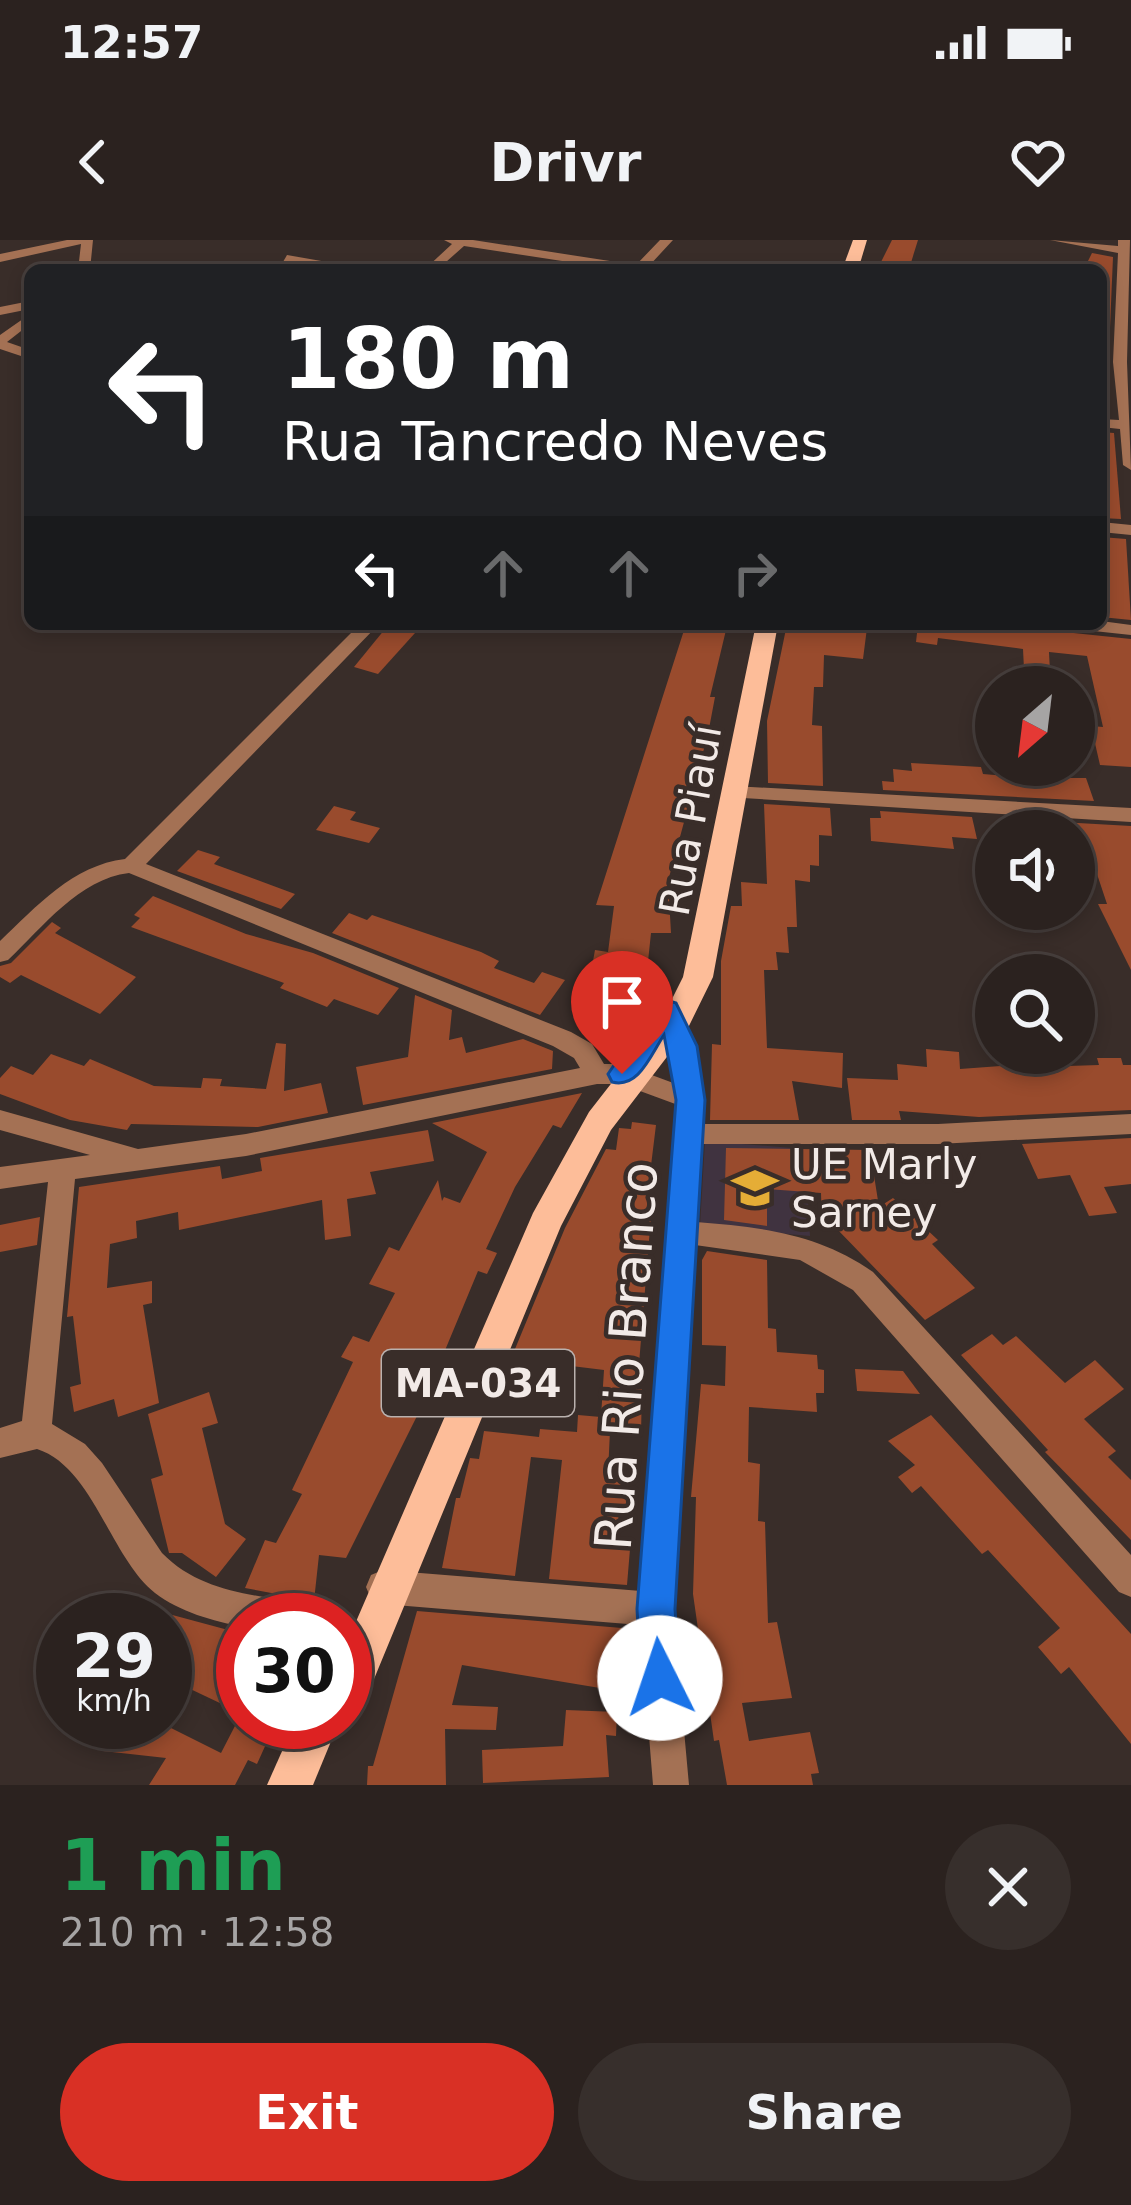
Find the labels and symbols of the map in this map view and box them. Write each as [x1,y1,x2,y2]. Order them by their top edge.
north arrow [975,666,1095,786]
street label: Rua Piauí [650,719,732,919]
pin [571,951,673,1074]
place label: UE Marly Sarney [791,1140,977,1237]
street label: Rua Rio Branco [584,1160,669,1552]
school or university icon: UE Marly Sarney [730,1163,780,1213]
road number: MA-034 [382,1350,574,1416]
speed limit sign: 30 [216,1593,372,1749]
position arrow [597,1615,723,1741]

